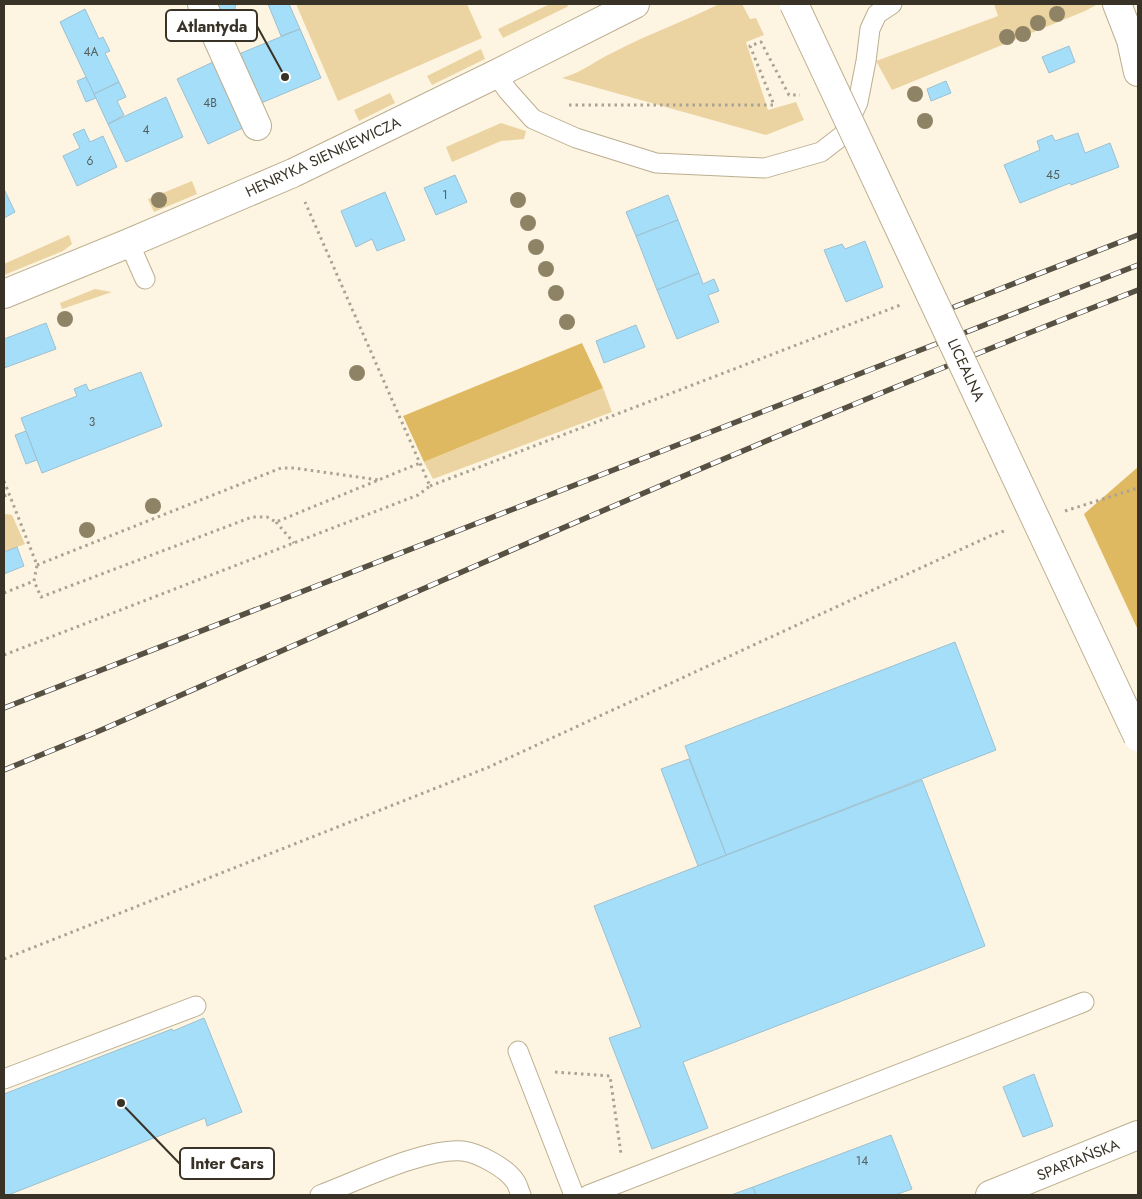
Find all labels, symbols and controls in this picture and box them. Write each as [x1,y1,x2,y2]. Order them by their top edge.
callout: Atlantyda [166,10,257,41]
text: Atlantyda [176,15,247,38]
house number: 4A [84,43,99,61]
house number: 4B [203,94,217,112]
street label: HENRYKA SIENKIEWICZA [242,111,404,203]
house number: 4 [143,121,150,139]
house number: 6 [87,152,94,170]
house number: 45 [1046,166,1060,184]
house number: 1 [442,186,448,204]
street label: LICEALNA [942,335,990,405]
house number: 3 [89,413,96,431]
street label: SPARTAŃSKA [1033,1133,1123,1187]
callout: Inter Cars [180,1148,274,1179]
text: Inter Cars [190,1152,264,1175]
house number: 14 [856,1152,868,1170]

